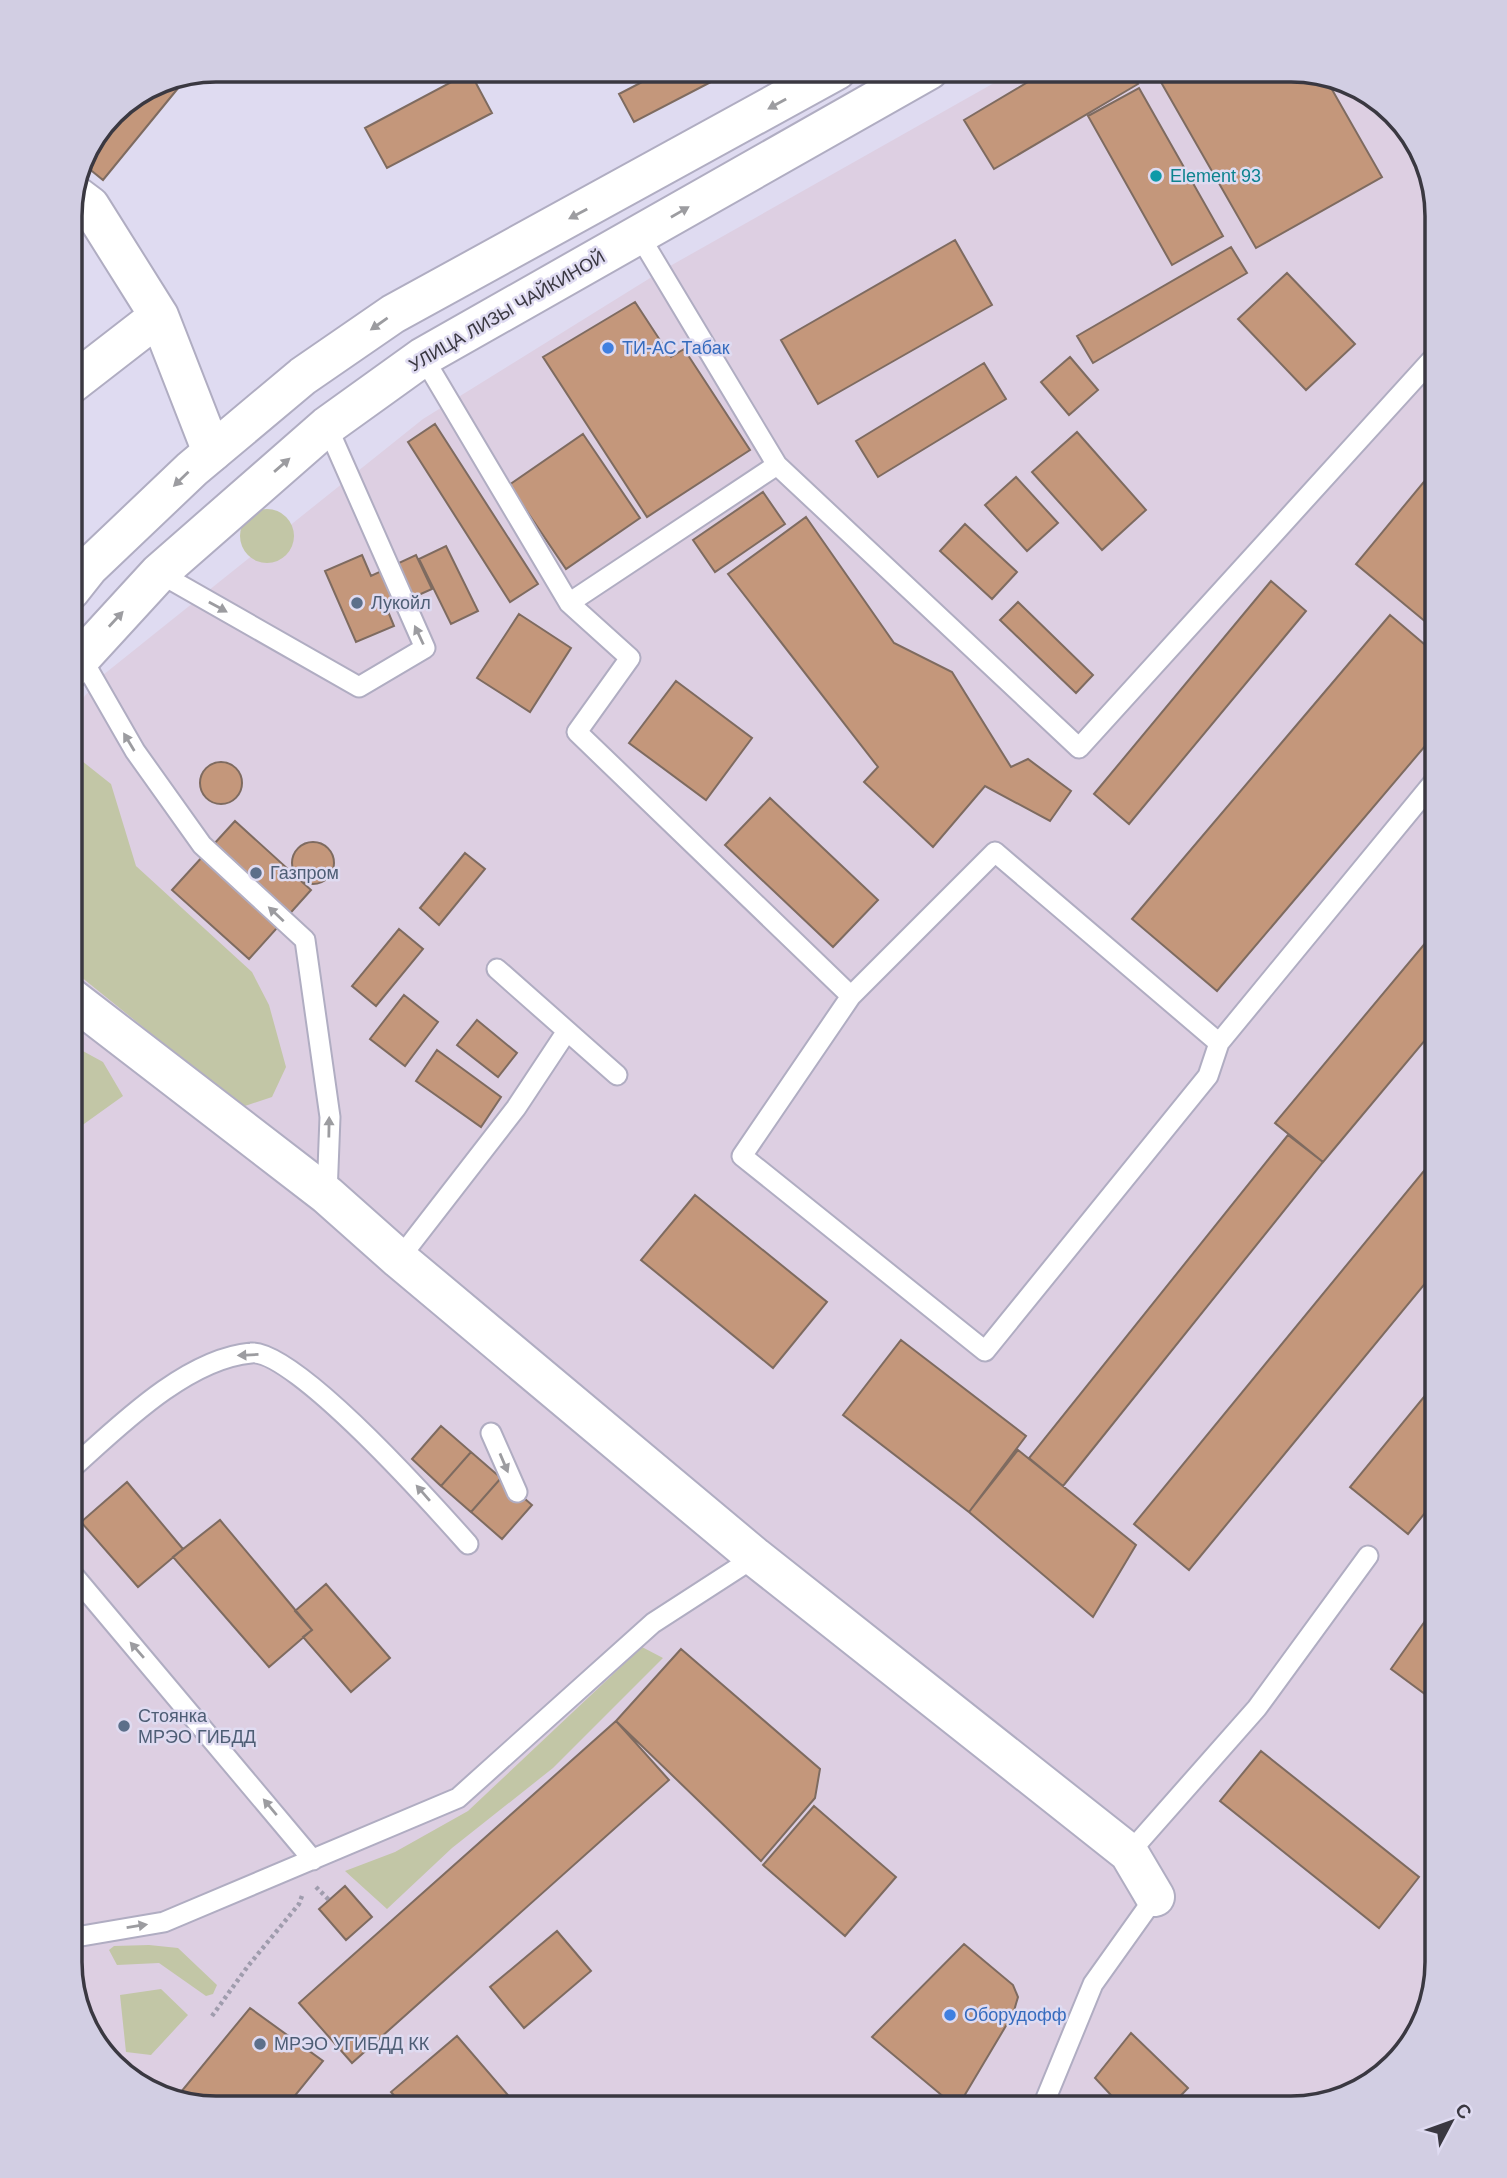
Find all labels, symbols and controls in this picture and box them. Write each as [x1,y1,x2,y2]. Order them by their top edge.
one-way arrow [767,98,787,109]
place label: Element 93 [1170,166,1261,186]
marker: Element 93 [1148,168,1164,184]
one-way arrow [670,206,689,218]
one-way arrow [568,208,588,219]
street label: УЛИЦА ЛИЗЫ ЧАЙКИНОЙ [405,246,608,375]
one-way arrow [370,317,388,331]
place label: ТИ-АС Табак [622,338,730,358]
marker: ТИ-АС Табак [600,340,616,356]
one-way arrow [273,457,291,473]
one-way arrow [173,471,190,487]
place label: Лукойл [371,593,431,613]
marker: Лукойл [349,595,365,611]
one-way arrow [208,601,228,613]
one-way arrow [107,611,123,628]
one-way arrow [413,625,424,646]
one-way arrow [123,732,135,751]
place label: Газпром [270,863,339,883]
marker: Газпром [248,865,264,881]
one-way arrow [267,906,285,922]
one-way arrow [323,1116,335,1138]
one-way arrow [237,1350,259,1361]
one-way arrow [499,1452,510,1473]
one-way arrow [416,1484,431,1501]
one-way arrow [130,1641,145,1658]
place label: Стоянка МРЭО ГИБДД [138,1706,256,1747]
marker: Стоянка МРЭО ГИБДД [116,1718,132,1734]
one-way arrow [263,1799,278,1816]
one-way arrow [126,1920,148,1931]
place label: Оборудофф [964,2005,1067,2025]
marker: Оборудофф [942,2007,958,2023]
place label: МРЭО УГИБДД КК [274,2034,430,2054]
marker: МРЭО УГИБДД КК [252,2036,268,2052]
north arrow [1416,2087,1486,2157]
text: С [1451,2099,1476,2123]

